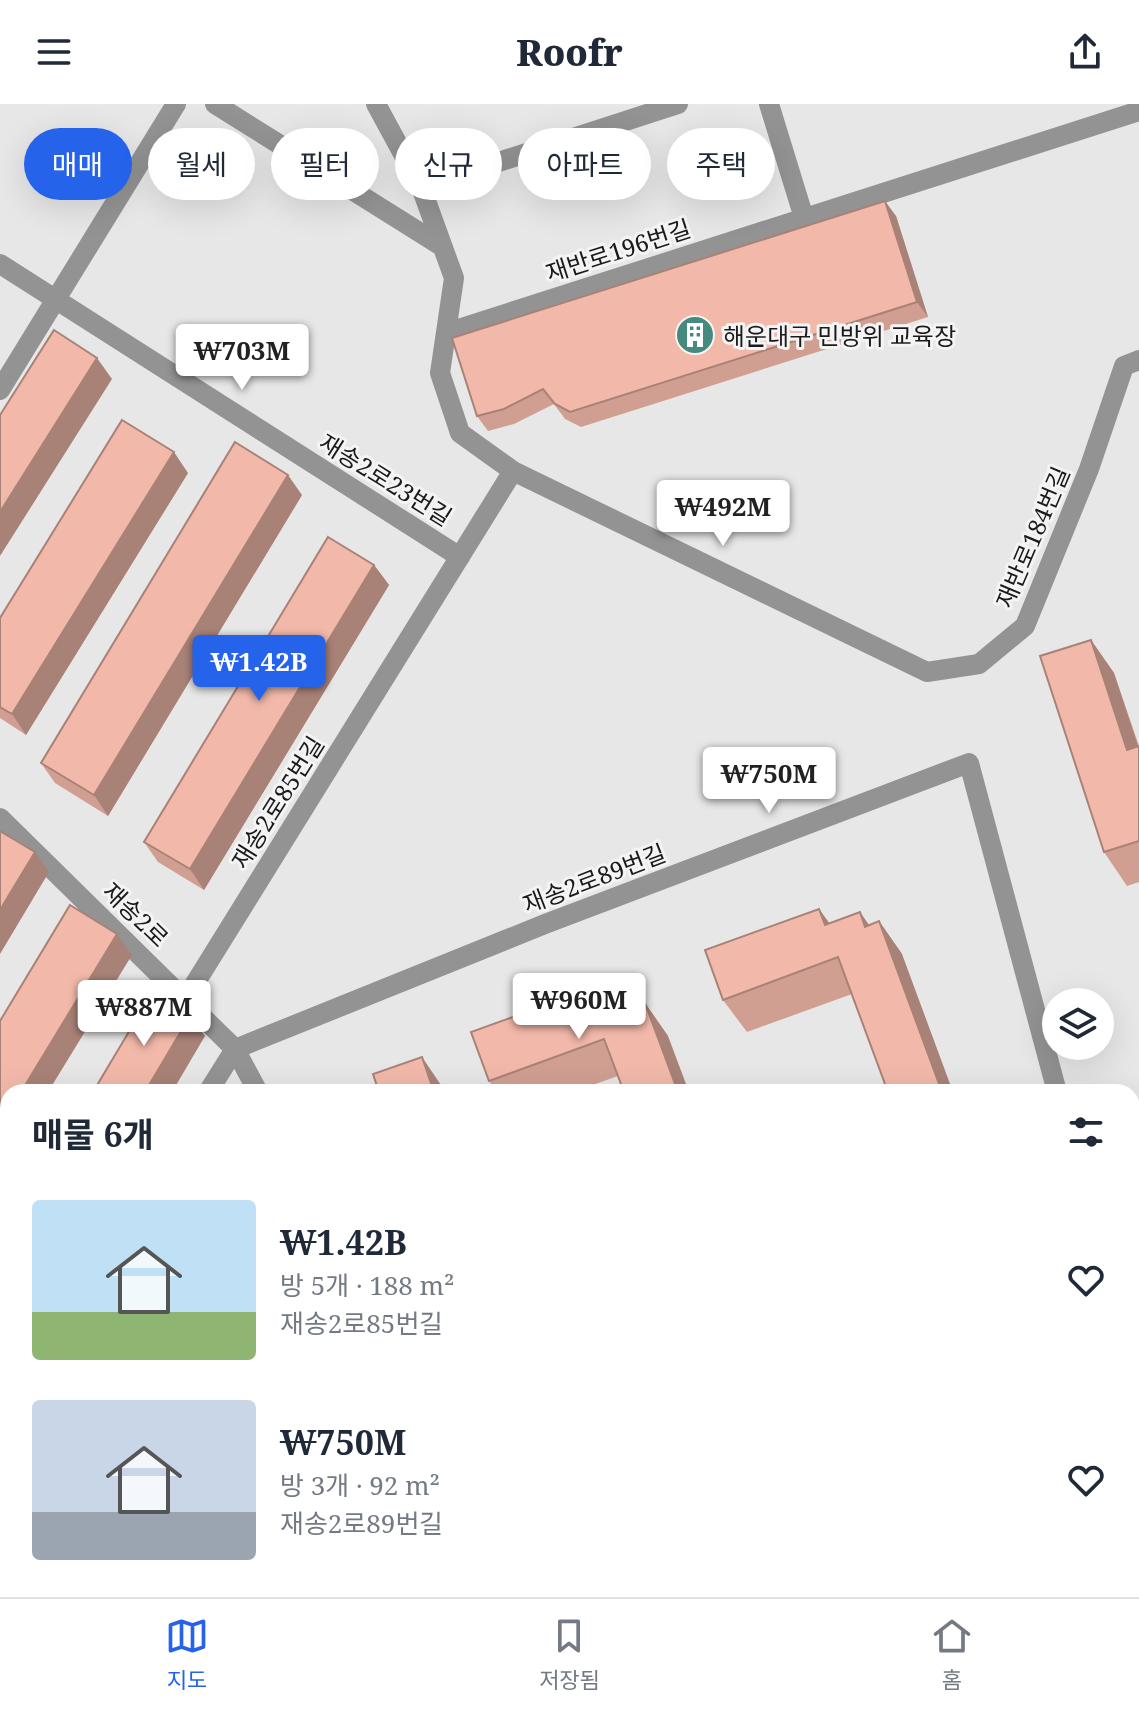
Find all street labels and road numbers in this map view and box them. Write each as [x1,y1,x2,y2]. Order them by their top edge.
street label: 재반로196번길 [541,211,695,289]
street label: 재송2로23번길 [313,425,459,533]
street label: 재반로184번길 [987,461,1077,613]
street label: 재송2로85번길 [223,729,331,875]
street label: 재송2로89번길 [518,836,670,920]
street label: 재송2로 [96,874,176,954]

